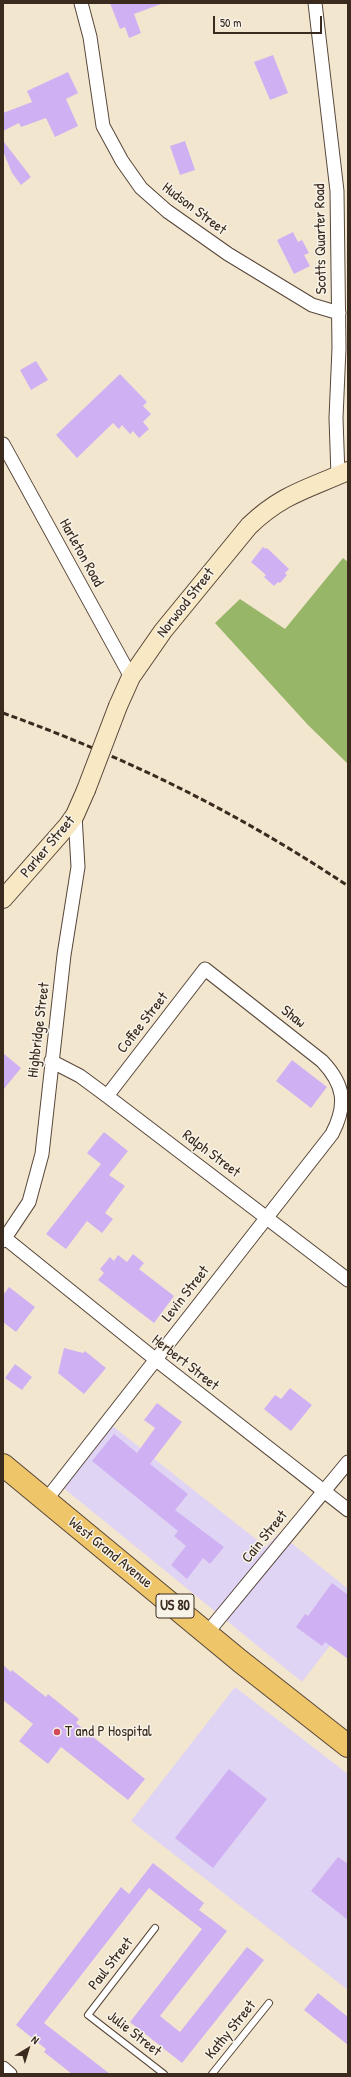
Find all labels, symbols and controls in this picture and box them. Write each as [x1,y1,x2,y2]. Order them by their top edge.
scale bar [215,8,324,34]
text: 50 m [220,14,241,31]
street label: Hudson Street [158,179,230,239]
street label: Scotts Quarter Road [311,183,331,295]
street label: Harleton Road [55,516,107,590]
street label: Norwood Street [153,565,219,641]
street label: Parker Street [17,812,79,882]
street label: Highbridge Street [24,981,54,1079]
street label: Coffee Street [114,989,172,1057]
street label: Shaw [277,1002,309,1032]
street label: Ralph Street [179,1126,243,1182]
street label: Levin Street [159,1262,213,1326]
street label: Herbert Street [148,1331,222,1395]
street label: Cain Street [238,1507,292,1567]
street label: West Grand Avenue [64,1514,156,1592]
road number: US 80 [156,1594,194,1618]
place label: T and P Hospital [65,1723,152,1741]
marker: T and P Hospital [52,1727,62,1737]
street label: Paul Street [85,1934,137,1994]
street label: Kathy Street [202,1997,260,2063]
street label: Julie Street [104,2007,164,2061]
north arrow [8,2029,48,2069]
text: N [29,2032,42,2047]

